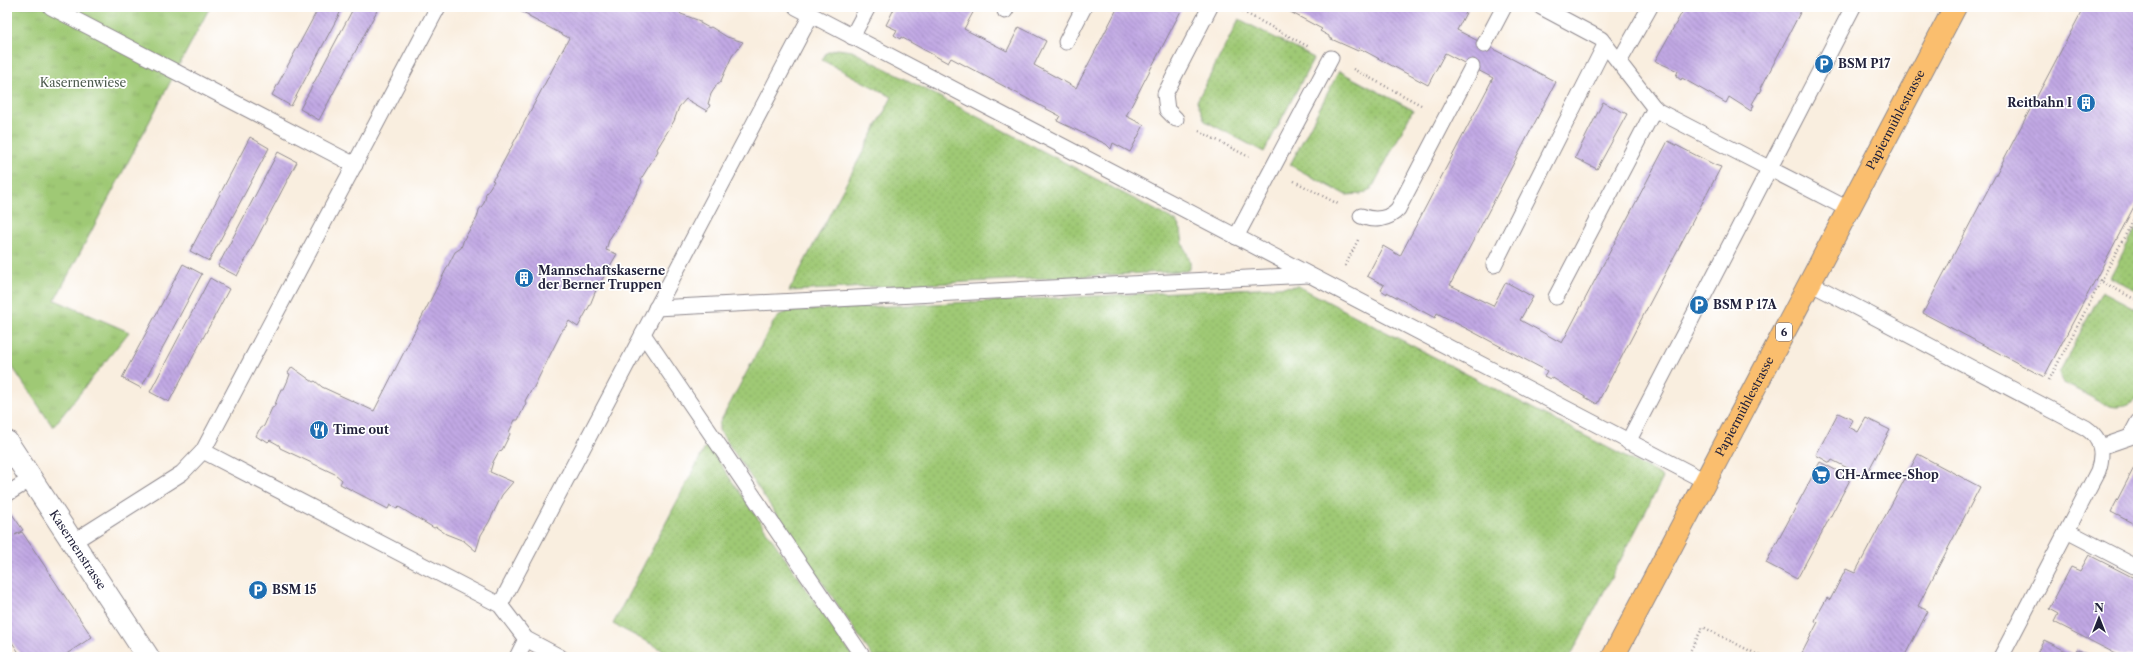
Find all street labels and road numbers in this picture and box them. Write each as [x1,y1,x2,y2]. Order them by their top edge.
street label: Papiermühlestrasse [1863,67,1928,172]
road number: 6 [1776,323,1792,341]
street label: Papiermühlestrasse [1712,353,1777,459]
street label: Kasernenstrasse [47,507,110,593]

